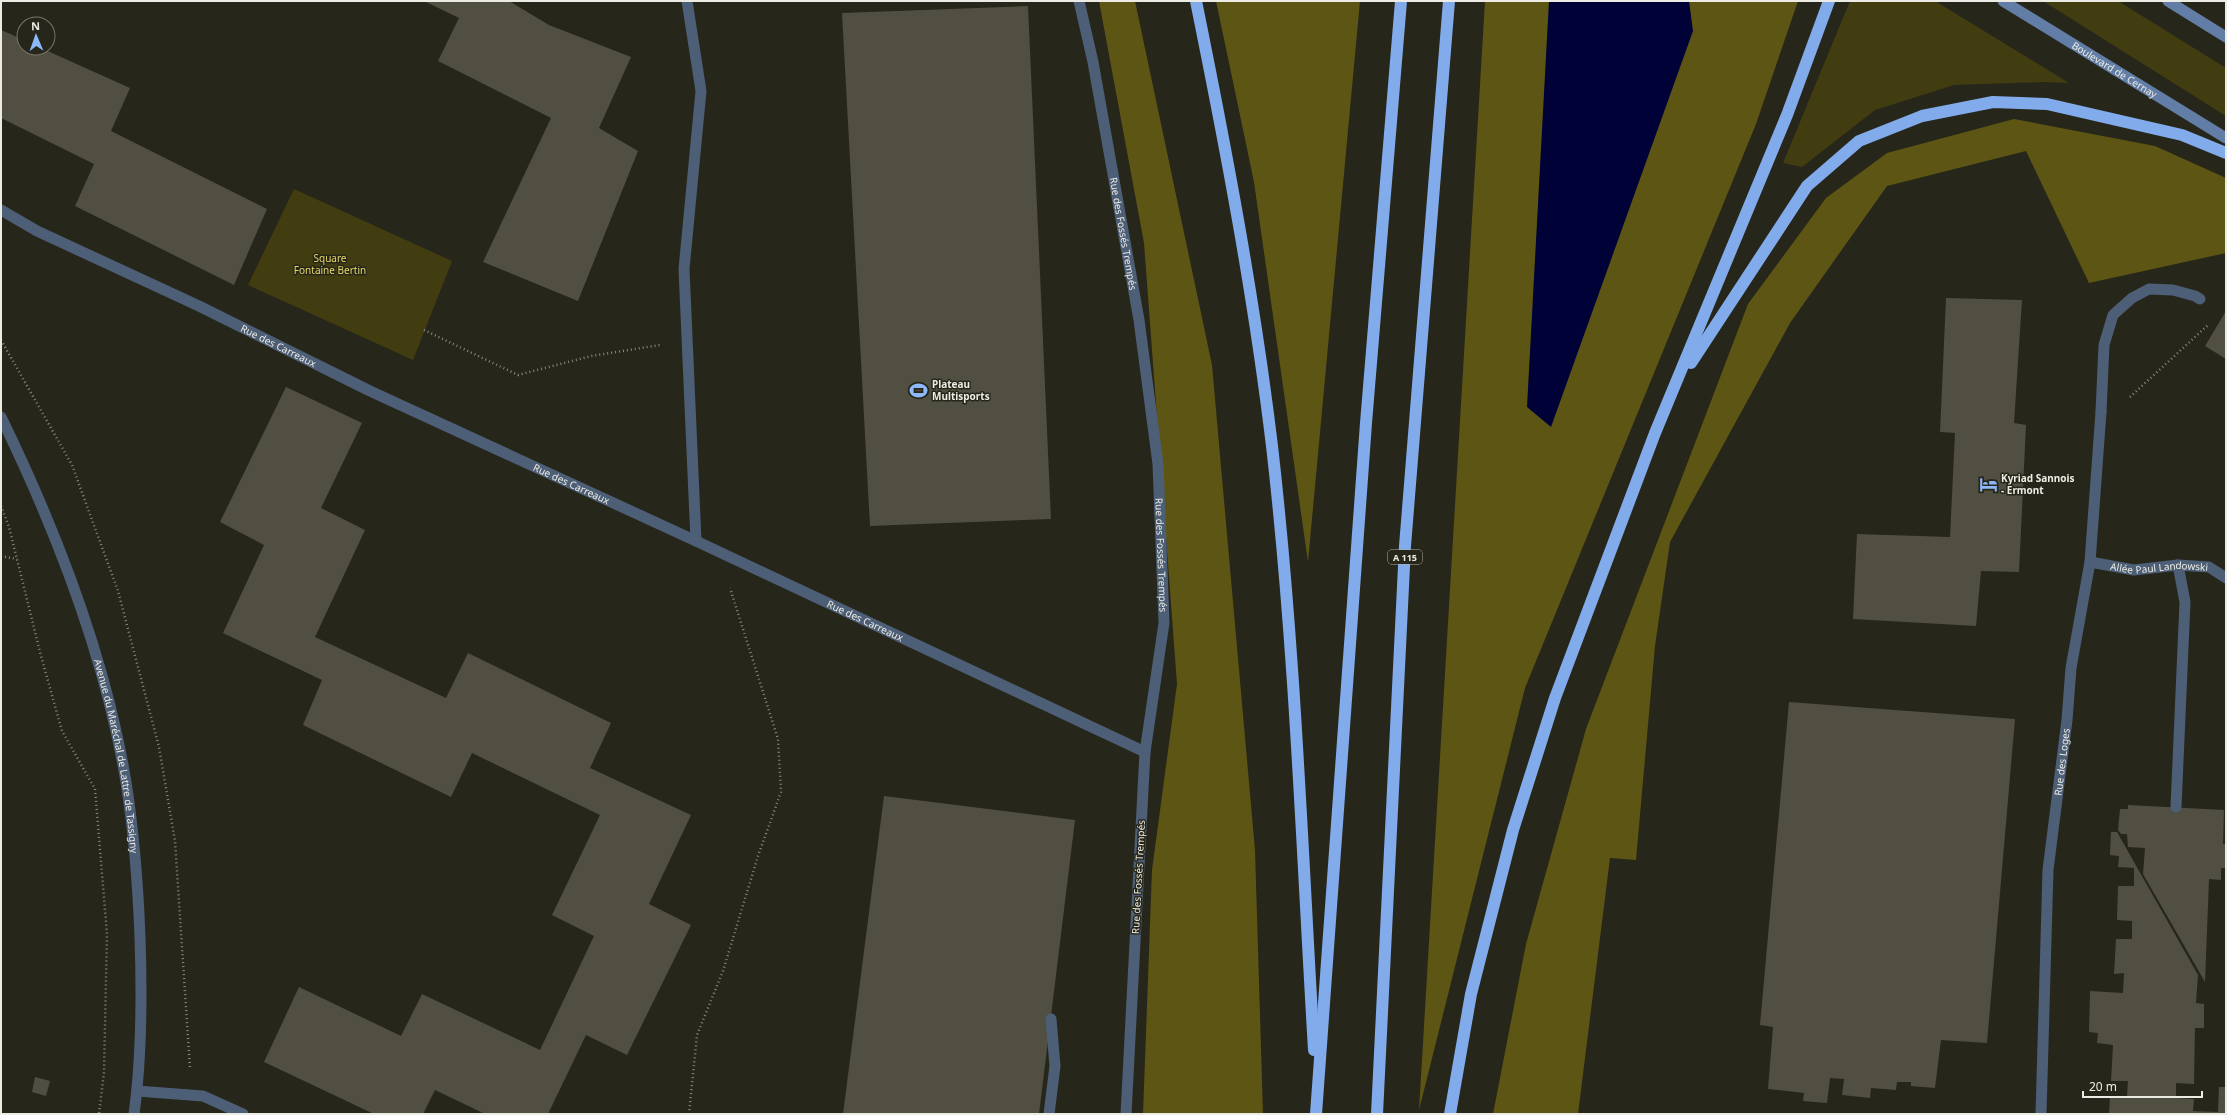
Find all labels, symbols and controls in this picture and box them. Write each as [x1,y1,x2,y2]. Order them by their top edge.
north arrow [16,16,56,56]
text: N [31,18,40,33]
street label: Boulevard de Cernay [2069,38,2161,102]
street label: Rue des Fossés Trempés [1107,176,1141,291]
park label: Square Fontaine Bertin [294,251,366,277]
street label: Rue des Carreaux [238,321,319,371]
place label: Plateau Multisports [932,377,990,403]
sports icon: Plateau Multisports [909,380,929,400]
street label: Rue des Carreaux [531,460,613,508]
place label: Kyriad Sannois - Ermont [2001,471,2074,497]
hotel icon: Kyriad Sannois - Ermont [1978,474,1998,494]
street label: Rue des Fossés Trempés [1152,498,1171,613]
road number: A 115 [1388,550,1422,564]
street label: Allée Paul Landowski [2109,558,2209,577]
street label: Rue des Carreaux [825,597,906,645]
street label: Avenue du Maréchal de Lattre de Tassigny [91,657,142,855]
street label: Rue des Loges [2050,727,2073,796]
street label: Rue des Fossés Trempés [1128,819,1148,934]
scale bar [2083,1073,2202,1099]
text: 20 m [2089,1078,2117,1095]

